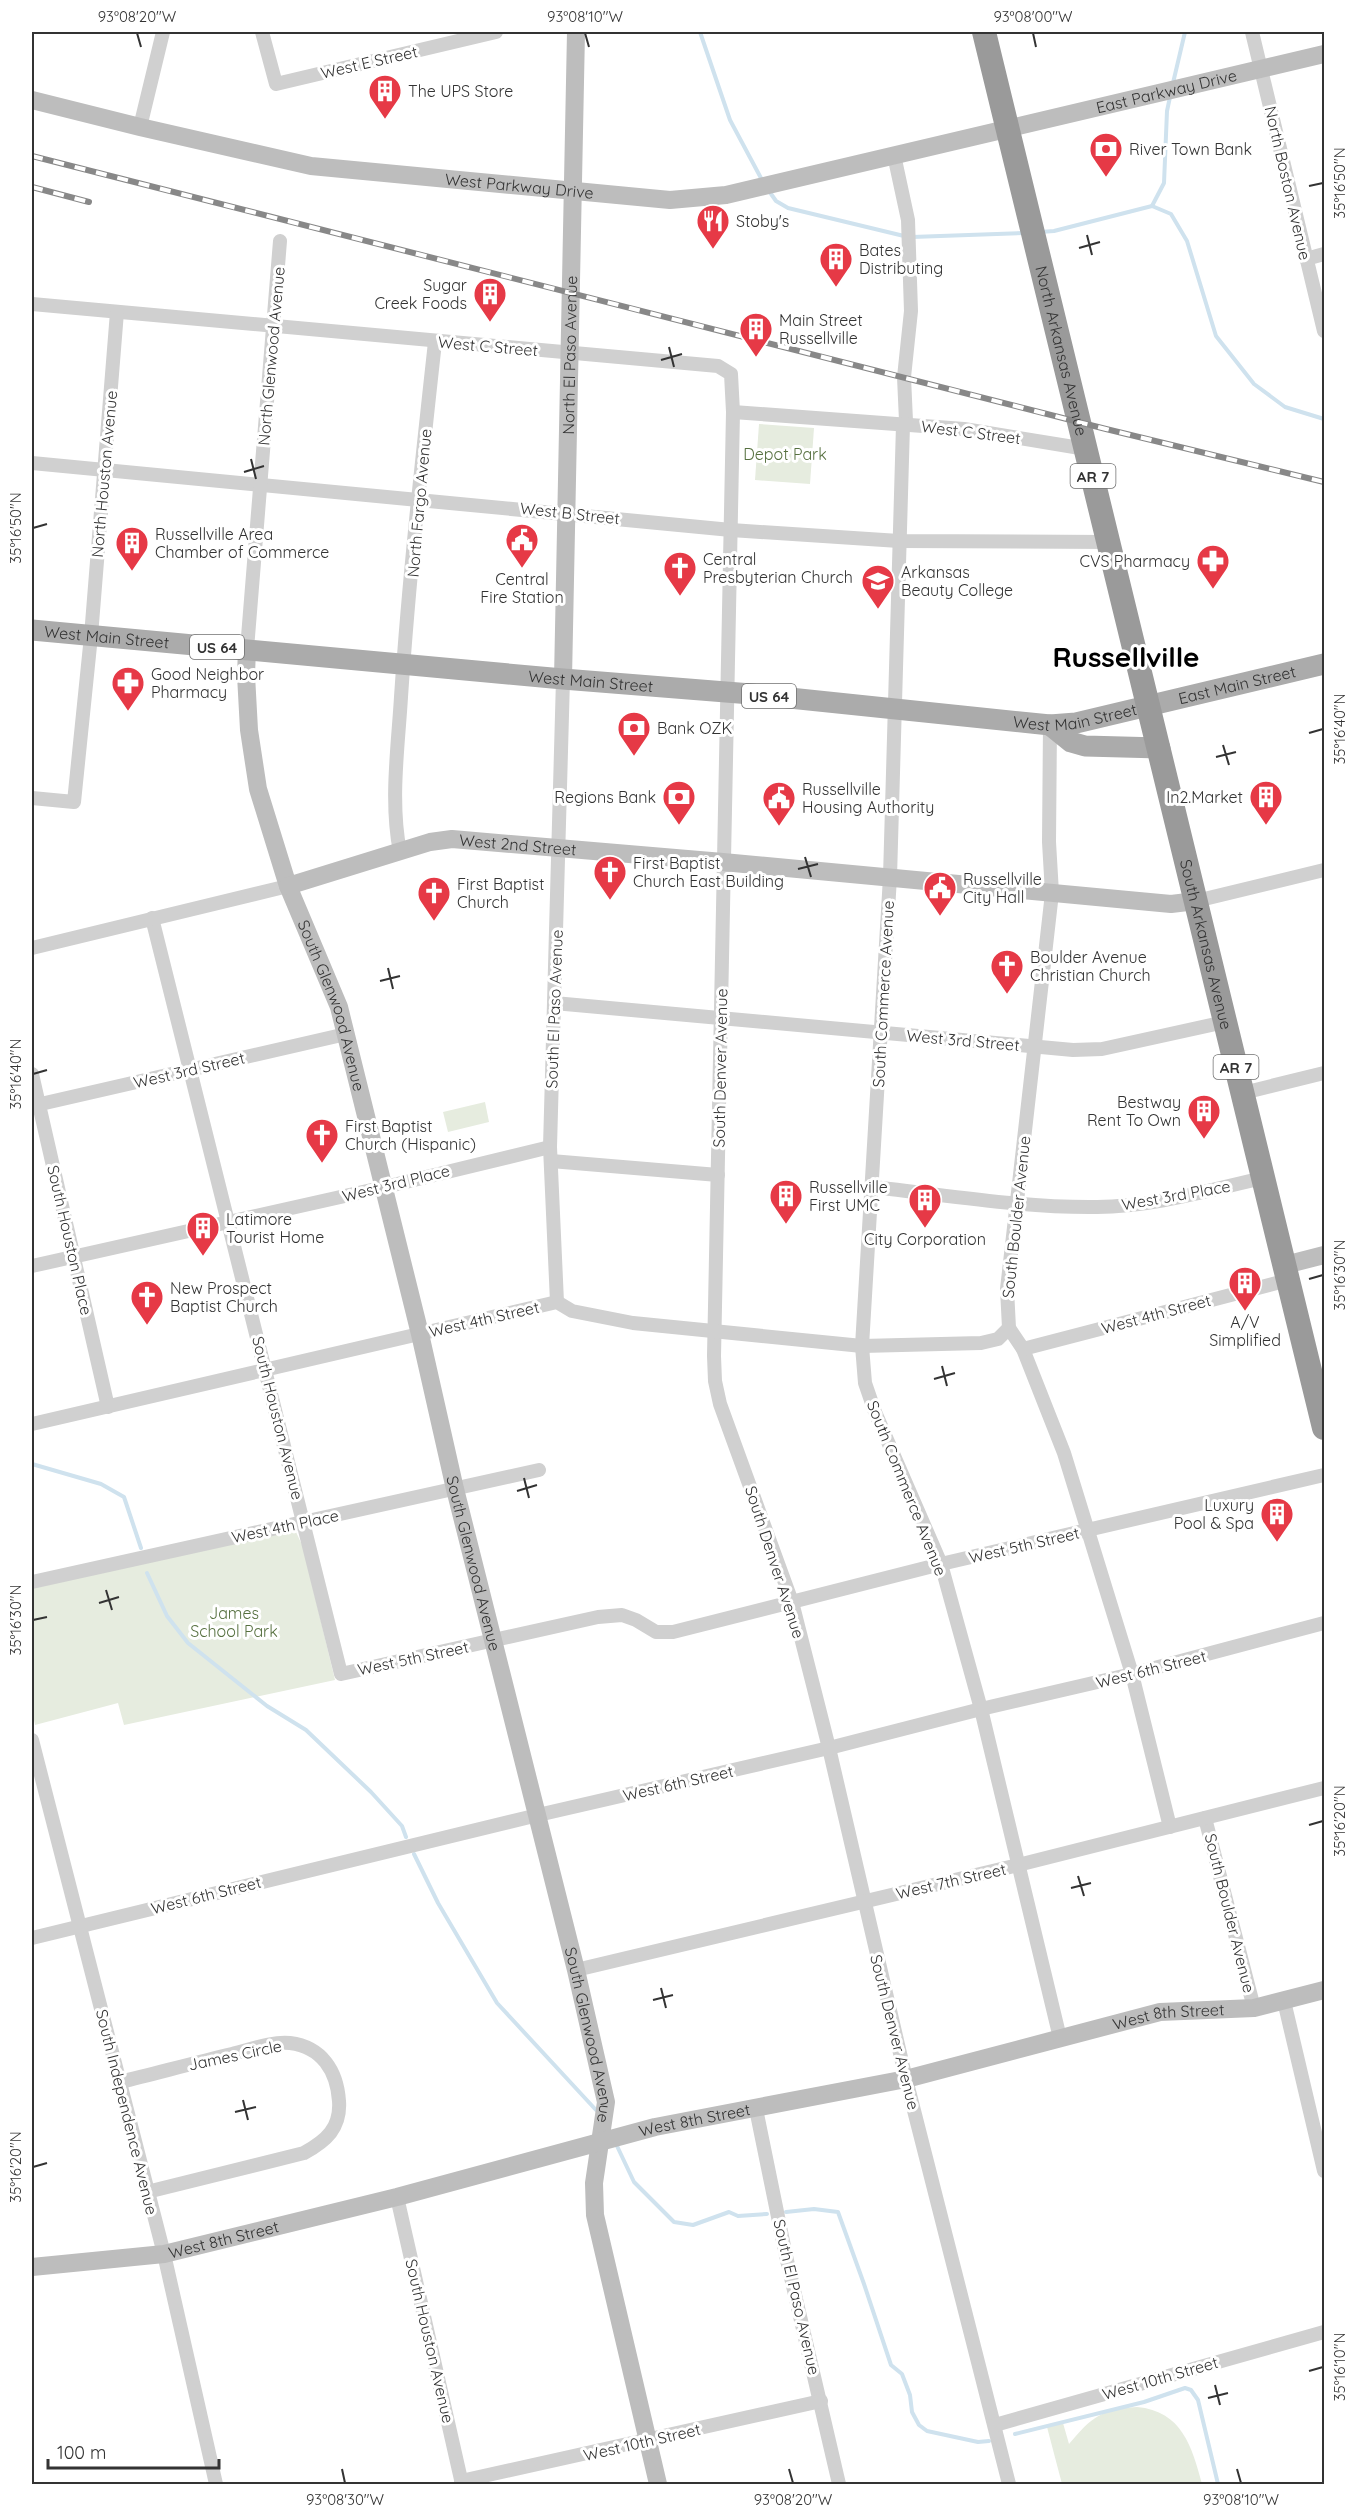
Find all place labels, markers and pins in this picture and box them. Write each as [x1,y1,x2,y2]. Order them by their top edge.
building icon: The UPS Store [367,73,403,120]
place label: The UPS Store [408,81,513,101]
bank icon: River Town Bank [1088,131,1124,178]
place label: River Town Bank [1129,139,1252,159]
restaurant icon: Stoby's [695,203,731,250]
place label: Stoby's [736,211,789,231]
place label: Bates Distributing [859,240,943,278]
building icon: Bates Distributing [818,241,854,288]
place label: Sugar Creek Foods [374,275,467,313]
building icon: Sugar Creek Foods [472,276,508,323]
place label: Main Street Russellville [779,310,863,348]
building icon: Main Street Russellville [738,311,774,358]
public building icon: Central Fire Station [504,522,540,569]
place label: Russellville Area Chamber of Commerce [155,524,329,562]
building icon: Russellville Area Chamber of Commerce [114,525,150,572]
pharmacy icon: CVS Pharmacy [1195,543,1231,590]
place label: Central Presbyterian Church [703,549,853,587]
church icon: Central Presbyterian Church [662,550,698,597]
place label: CVS Pharmacy [1080,551,1190,571]
place label: Arkansas Beauty College [901,562,1013,600]
school or university icon: Arkansas Beauty College [860,563,896,610]
place label: Central Fire Station [480,569,564,607]
place label: Good Neighbor Pharmacy [151,664,264,702]
pharmacy icon: Good Neighbor Pharmacy [110,665,146,712]
bank icon: Bank OZK [616,710,652,757]
place label: Bank OZK [657,718,733,738]
bank icon: Regions Bank [661,779,697,826]
place label: Russellville Housing Authority [802,779,934,817]
building icon: In2.Market [1248,779,1284,826]
public building icon: Russellville Housing Authority [761,780,797,827]
place label: Regions Bank [554,787,656,807]
place label: In2.Market [1166,787,1243,807]
place label: First Baptist Church East Building [633,853,784,891]
church icon: First Baptist Church East Building [592,854,628,901]
place label: Russellville City Hall [963,869,1042,907]
public building icon: Russellville City Hall [922,870,958,917]
place label: First Baptist Church [457,874,545,912]
church icon: First Baptist Church [416,875,452,922]
place label: Boulder Avenue Christian Church [1030,947,1151,985]
church icon: Boulder Avenue Christian Church [989,948,1025,995]
place label: Bestway Rent To Own [1087,1092,1181,1130]
building icon: Bestway Rent To Own [1186,1093,1222,1140]
place label: First Baptist Church (Hispanic) [345,1116,476,1154]
church icon: First Baptist Church (Hispanic) [304,1117,340,1164]
place label: Russellville First UMC [809,1177,888,1215]
building icon: Russellville First UMC [768,1178,804,1225]
building icon: City Corporation [907,1182,943,1229]
place label: Latimore Tourist Home [226,1209,324,1247]
building icon: Latimore Tourist Home [185,1210,221,1257]
place label: City Corporation [864,1229,986,1249]
building icon: A/V Simplified [1227,1265,1263,1312]
place label: New Prospect Baptist Church [170,1278,278,1316]
church icon: New Prospect Baptist Church [129,1279,165,1326]
place label: A/V Simplified [1209,1312,1281,1350]
place label: Luxury Pool & Spa [1174,1495,1254,1533]
building icon: Luxury Pool & Spa [1259,1496,1295,1543]

